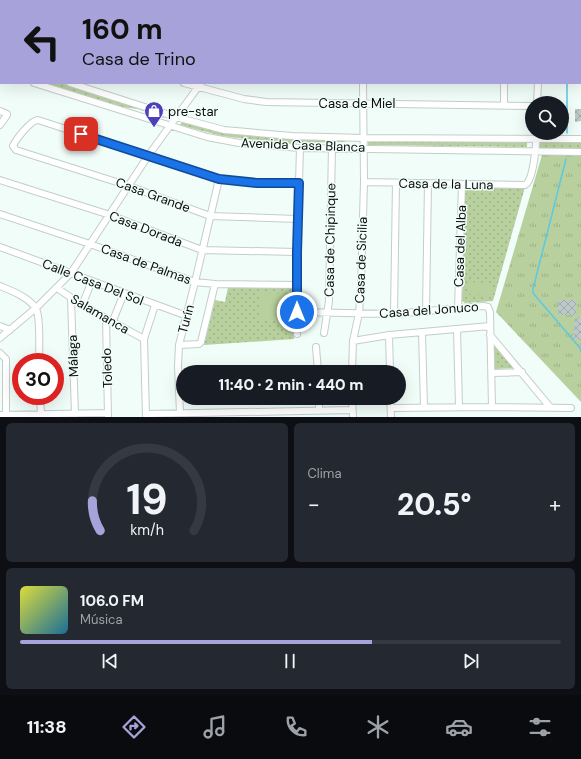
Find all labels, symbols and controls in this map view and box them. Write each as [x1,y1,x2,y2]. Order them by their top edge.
text: 160 m [82,11,163,48]
icon: left [16,16,68,68]
text: Casa de Trino [82,47,196,71]
street label: Casa de Miel [319,95,395,112]
map controls [525,96,569,140]
button: search [525,96,569,140]
shop icon: pre-star [143,100,165,128]
place label: pre-star [168,103,219,120]
pin [64,117,98,151]
icon: arrive [70,123,92,145]
street label: Avenida Casa Blanca [241,134,365,156]
street label: Casa Grande [113,174,193,216]
street label: Casa de la Luna [398,175,494,193]
street label: Casa de Chipinque [321,183,339,297]
street label: Casa del Alba [450,205,470,287]
street label: Casa Dorada [107,207,185,251]
street label: Casa de Sicilia [351,216,371,304]
street label: Casa de Palmas [99,240,193,288]
street label: Calle Casa Del Sol [40,255,146,309]
street label: Salamanca [68,290,132,338]
position arrow [276,291,318,333]
street label: Casa del Jonuco [379,298,480,322]
street label: Turín [174,303,198,335]
street label: Málaga [64,335,82,377]
street label: Toledo [98,347,116,388]
speed limit sign: 30 [12,353,64,405]
text: 11:40 · 2 min · 440 m [219,375,363,395]
text: Clima [308,465,342,482]
text: 19 [126,472,168,526]
text: 20.5° [397,485,472,524]
text: − [308,490,320,519]
text: + [549,490,561,519]
text: km/h [130,520,164,538]
text: 106.0 FM [80,591,144,611]
text: Música [80,611,123,628]
icon: previous [99,650,121,672]
icon: pause [279,650,301,672]
icon: next [460,650,482,672]
icon: directions [120,713,148,741]
icon: music [201,713,229,741]
icon: phone [282,713,310,741]
icon: climate [364,713,392,741]
icon: car [445,713,473,741]
icon: filters [526,713,554,741]
text: 11:38 [27,715,67,739]

